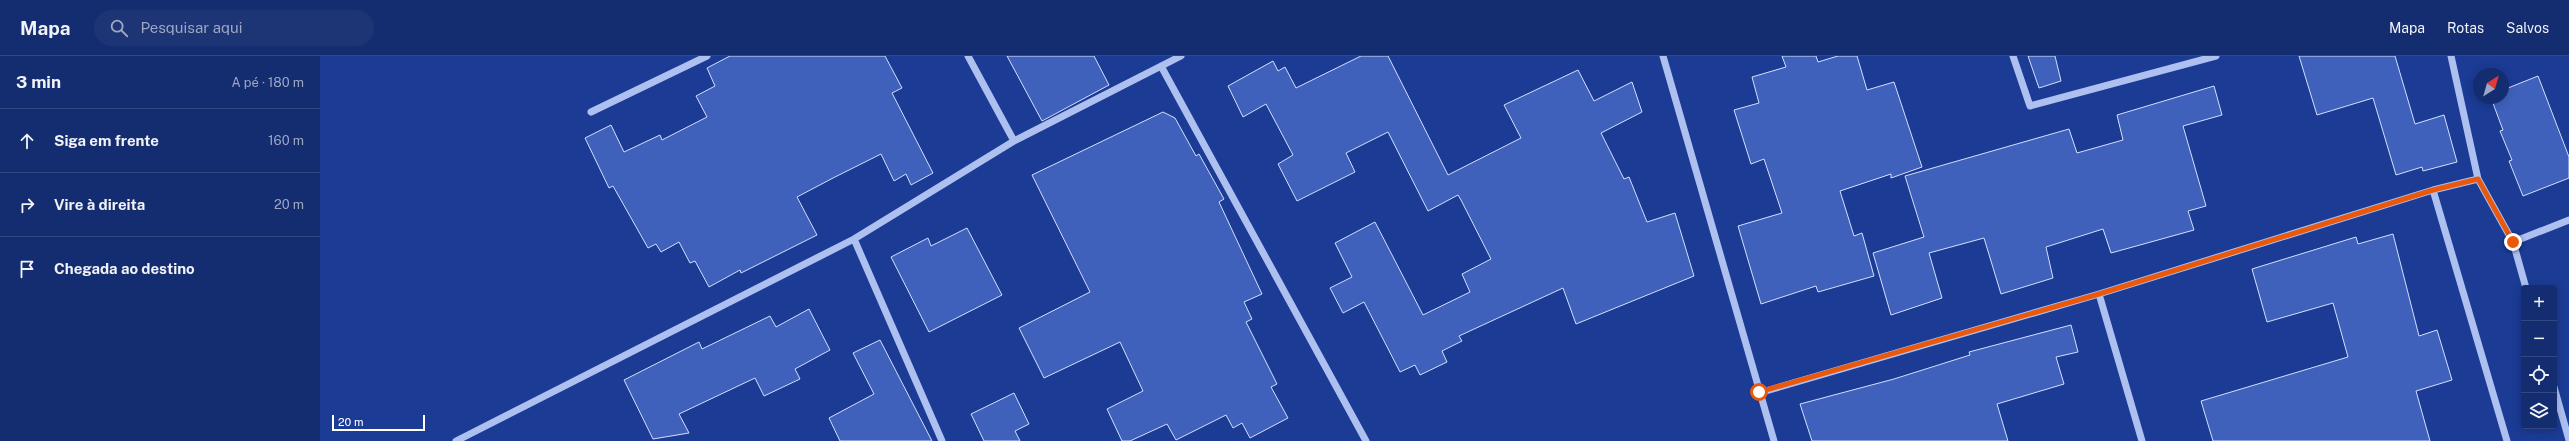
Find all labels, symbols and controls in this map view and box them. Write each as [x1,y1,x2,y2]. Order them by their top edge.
search box [94,10,374,46]
text: Mapa [20,17,70,39]
icon: search [108,17,130,39]
text: Pesquisar aqui [140,19,242,36]
text: Mapa [2389,20,2425,36]
text: Rotas [2447,20,2484,36]
text: Salvos [2506,20,2549,36]
north arrow [2473,68,2509,104]
text: 3 min [16,72,61,92]
text: A pé · 180 m [231,75,304,90]
icon: ahead [16,130,38,152]
text: Siga em frente [54,132,159,149]
text: 160 m [268,133,304,148]
icon: right [16,194,38,216]
text: Vire à direita [54,196,145,213]
text: 20 m [274,197,304,212]
route end [2504,233,2522,251]
icon: arrive [16,258,38,280]
text: Chegada ao destino [54,260,195,277]
map controls [2521,285,2557,429]
button: + [2521,285,2557,321]
button: − [2521,321,2557,357]
button: locate [2521,357,2557,393]
route start [1750,383,1768,401]
button: layers [2521,393,2557,429]
scale bar [332,413,425,432]
text: 20 m [338,416,363,428]

